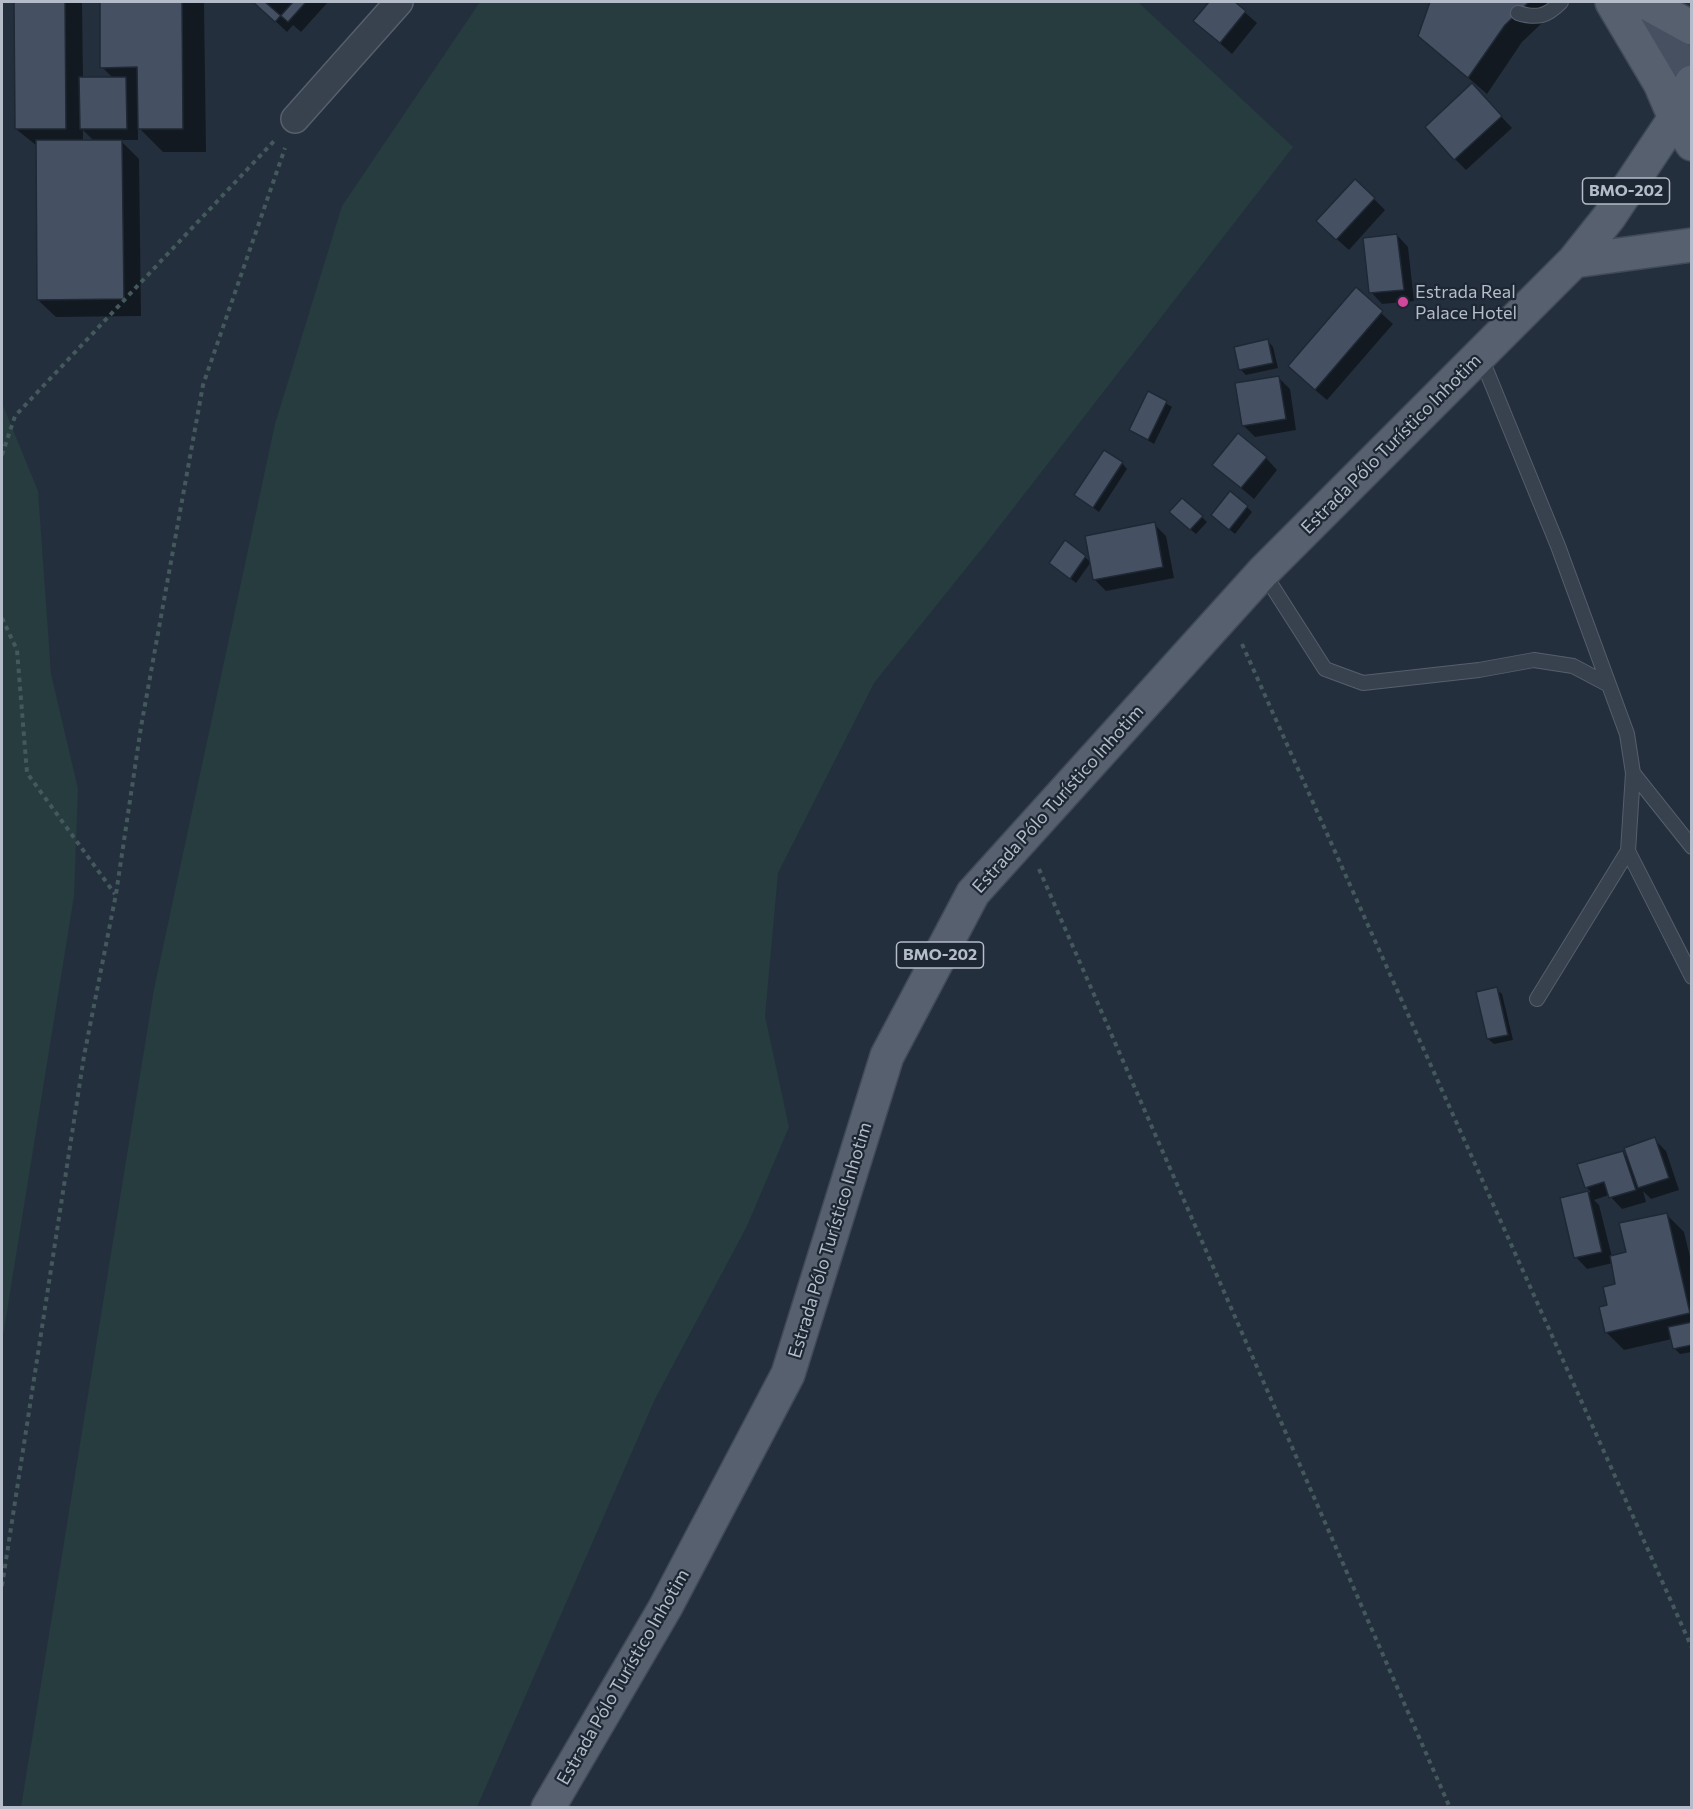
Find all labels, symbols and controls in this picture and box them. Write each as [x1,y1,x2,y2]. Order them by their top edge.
road number: BMO-202 [1582,178,1670,204]
place label: Estrada Real Palace Hotel [1415,281,1517,324]
marker: Estrada Real Palace Hotel [1396,295,1410,309]
street label: Estrada Pólo Turístico Inhotim [1297,350,1485,538]
street label: Estrada Pólo Turístico Inhotim [968,701,1148,897]
road number: BMO-202 [896,942,984,968]
street label: Estrada Pólo Turístico Inhotim [784,1119,876,1361]
street label: Estrada Pólo Turístico Inhotim [552,1565,694,1789]

